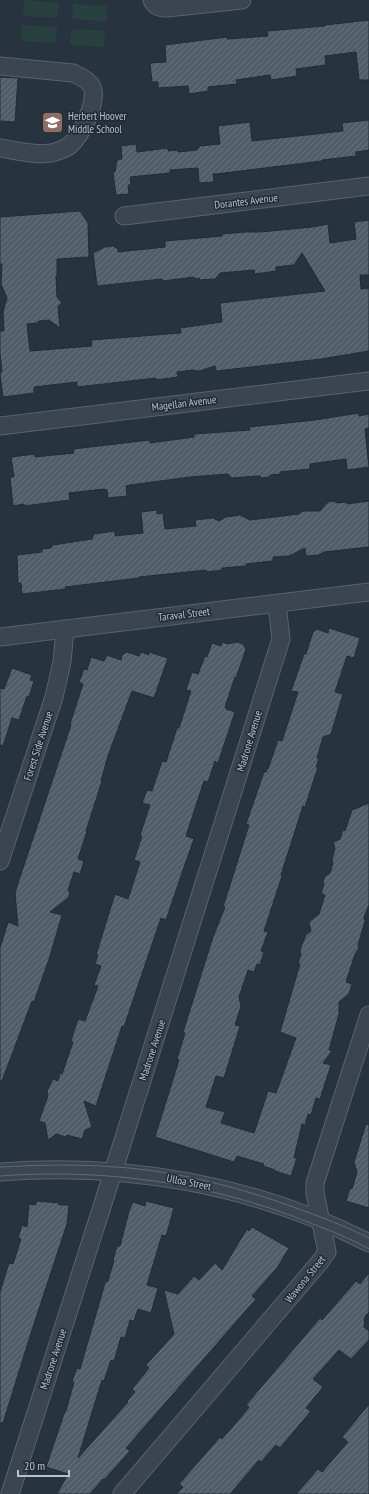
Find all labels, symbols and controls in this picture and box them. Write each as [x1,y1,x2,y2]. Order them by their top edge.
school or university icon: Herbert Hoover Middle School [39,109,65,135]
place label: Herbert Hoover Middle School [68,109,127,136]
street label: Dorantes Avenue [213,190,279,212]
street label: Magellan Avenue [151,392,218,414]
street label: Taraval Street [157,604,211,624]
street label: Madrone Avenue [233,708,265,773]
street label: Forest Side Avenue [20,709,56,782]
street label: Madrone Avenue [136,1017,169,1082]
street label: Ulloa Street [166,1171,212,1193]
street label: Wawona Street [282,1252,328,1306]
street label: Madrone Avenue [37,1326,70,1391]
scale bar [18,1452,69,1478]
text: 20 m [24,1458,45,1473]

